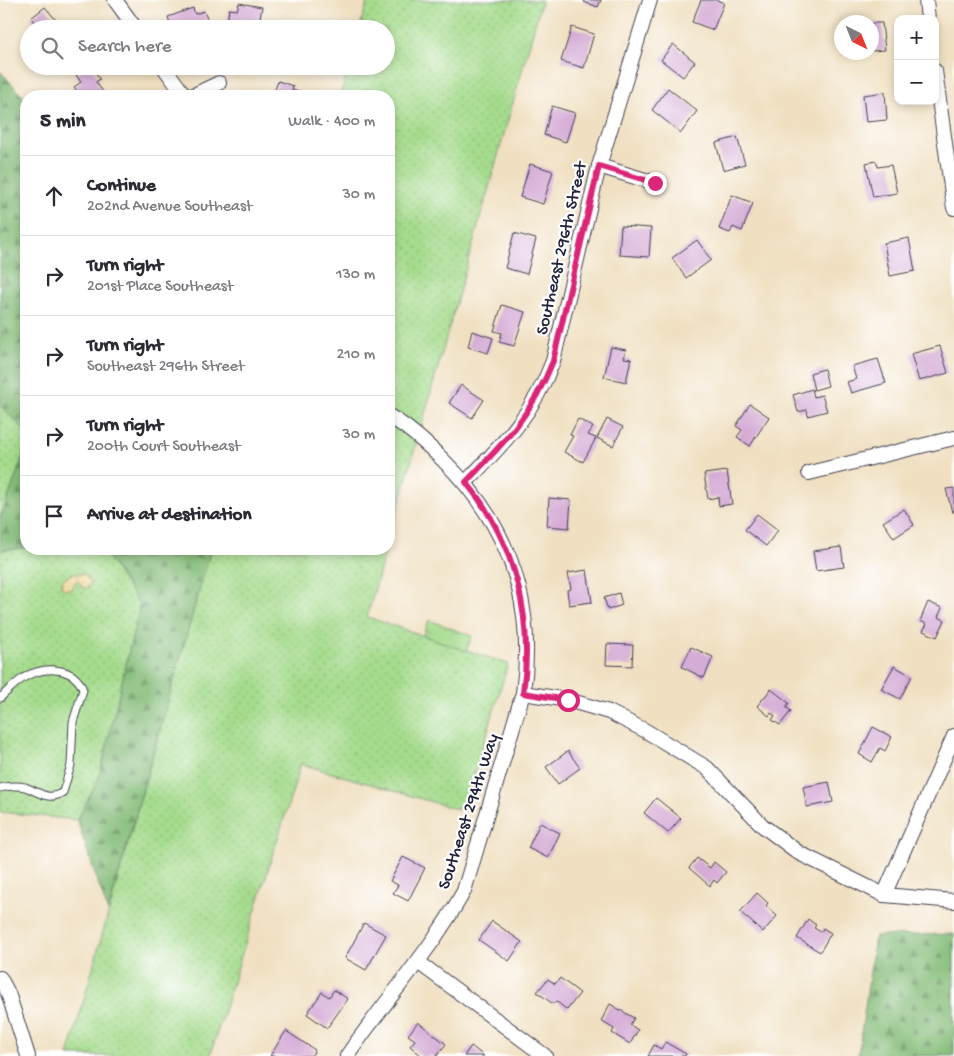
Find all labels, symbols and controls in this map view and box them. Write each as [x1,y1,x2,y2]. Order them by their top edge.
north arrow [834,15,879,60]
map controls [894,15,939,105]
button: + [894,15,939,60]
search box [20,20,395,75]
icon: search [38,34,66,62]
text: Search here [78,36,172,59]
button: − [894,60,939,105]
text: 5 min [40,110,85,135]
text: Walk · 400 m [288,113,375,132]
street label: Southeast 296th Street [532,158,593,337]
route end [644,172,667,195]
text: Continue [87,175,156,198]
icon: ahead [40,182,68,210]
text: 30 m [342,186,375,205]
text: 202nd Avenue Southeast [87,198,252,217]
text: Turn right [87,255,163,278]
icon: right [40,262,68,290]
text: 130 m [336,266,375,285]
text: 201st Place Southeast [87,278,233,297]
text: Turn right [87,335,163,358]
icon: right [40,342,68,370]
text: 210 m [336,346,375,365]
text: Southeast 296th Street [87,358,244,377]
text: Turn right [87,415,163,438]
icon: right [40,422,68,450]
text: 30 m [342,426,375,445]
text: 200th Court Southeast [87,438,240,457]
icon: arrive [40,502,68,530]
text: Arrive at destination [87,504,251,527]
route start [557,689,580,712]
street label: Southeast 294th Way [434,731,505,892]

